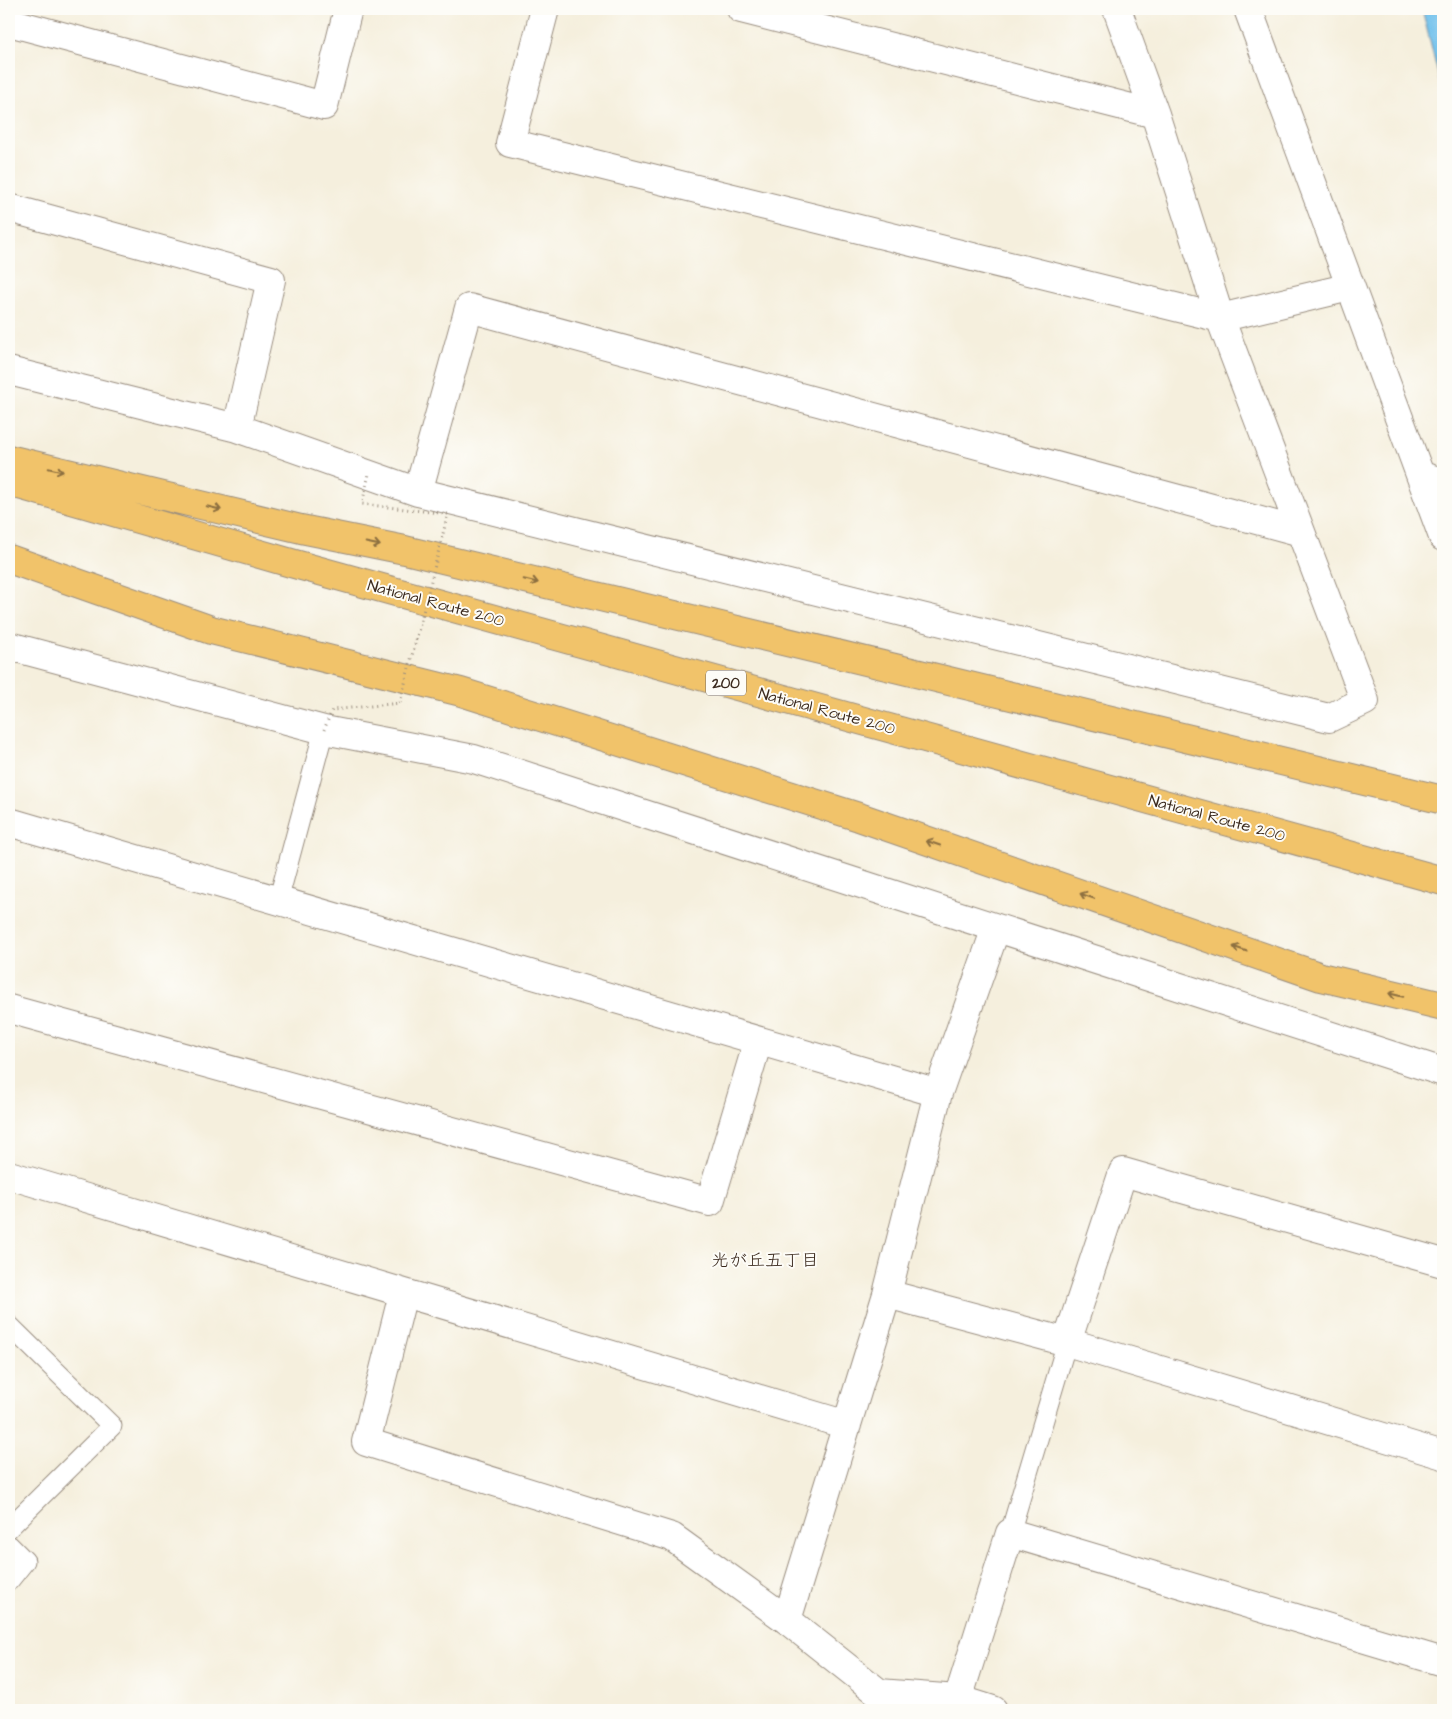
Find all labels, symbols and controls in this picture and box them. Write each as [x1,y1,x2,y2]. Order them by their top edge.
one-way arrow [48,466,64,475]
one-way arrow [206,504,222,513]
one-way arrow [364,539,380,549]
street label: National Route 200 [365,574,507,632]
one-way arrow [522,577,538,586]
road number: 200 [706,670,746,696]
street label: National Route 200 [756,682,898,740]
street label: National Route 200 [1146,789,1288,847]
one-way arrow [926,838,941,847]
one-way arrow [1079,891,1095,900]
one-way arrow [1233,944,1249,953]
one-way arrow [1388,990,1404,999]
district label: 光が丘五丁目 [711,1248,819,1273]

